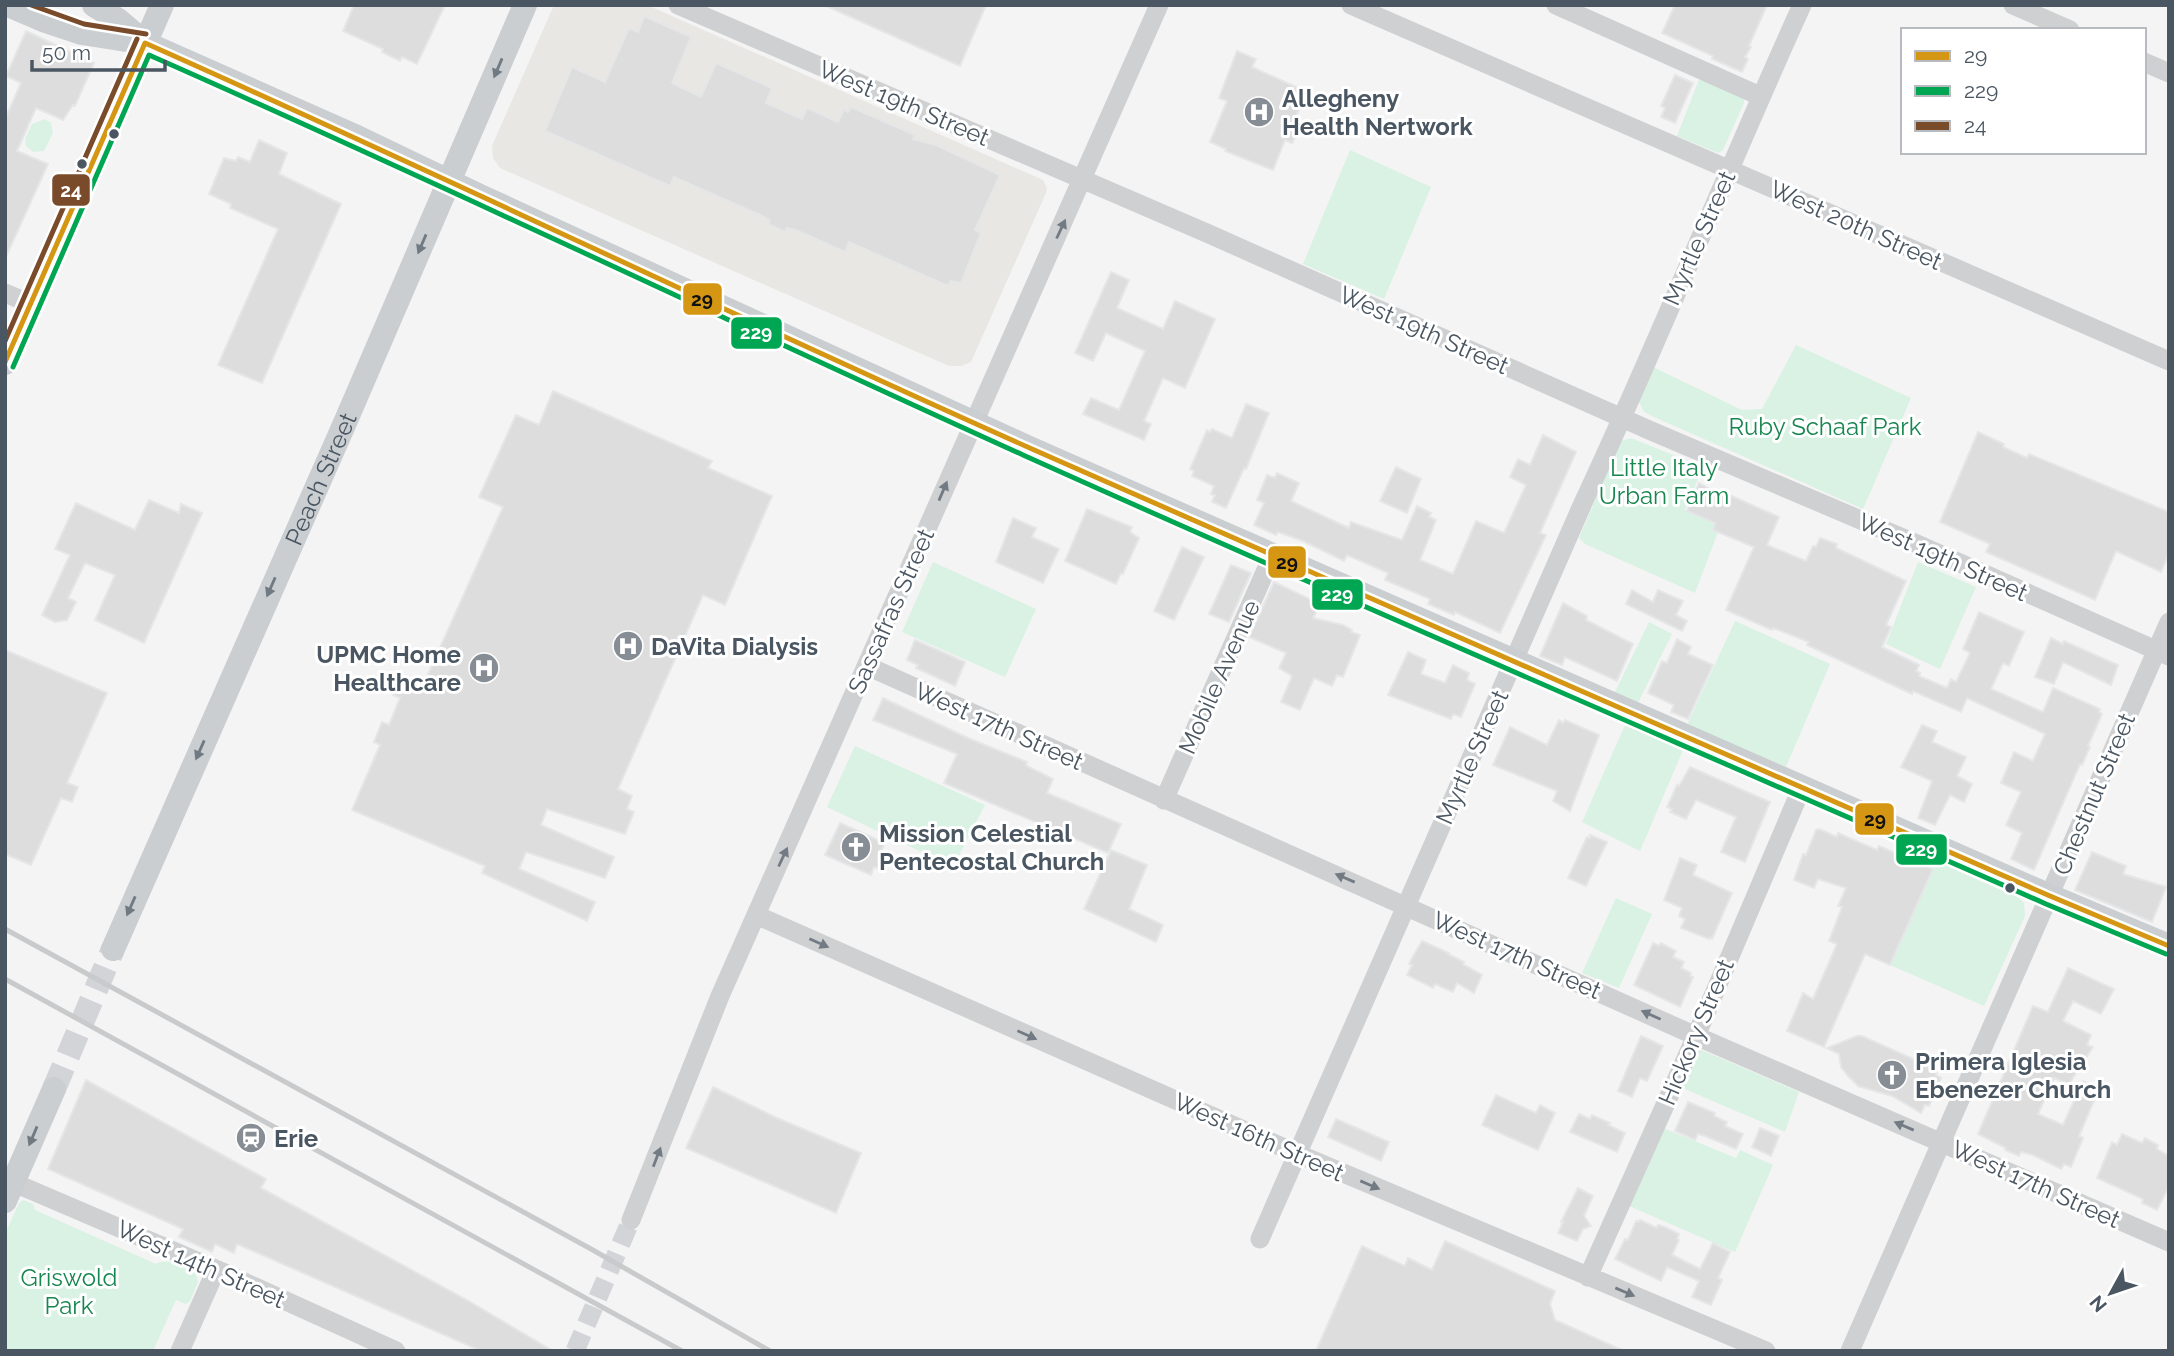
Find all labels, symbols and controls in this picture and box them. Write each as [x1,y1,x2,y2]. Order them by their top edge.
scale bar [32,28,164,72]
legend [1901,28,2146,154]
text: 50 m [42,40,91,65]
text: 29 [1964,43,1987,68]
street label: West 19th Street [814,54,994,152]
one-way arrow [492,58,504,78]
text: 229 [1964,78,1998,103]
place label: Allegheny Health Nertwork [1282,84,1473,141]
hospital icon: Allegheny Health Nertwork [1242,95,1276,129]
text: 24 [1964,113,1986,138]
unlabelled marker [107,127,121,141]
unlabelled marker [75,157,89,171]
street label: Myrtle Street [1657,166,1741,310]
line badge: 24 [51,173,91,207]
street label: West 20th Street [1765,174,1947,276]
text: 24 [60,179,82,201]
one-way arrow [1055,219,1066,239]
one-way arrow [416,234,428,254]
street label: West 19th Street [1335,280,1513,380]
line badge: 29 [682,282,723,316]
text: 29 [691,288,713,310]
line badge: 229 [730,316,783,350]
text: 229 [740,321,772,343]
street label: Peach Street [278,408,362,549]
park label: Ruby Schaaf Park [1729,412,1922,441]
park label: Little Italy Urban Farm [1599,453,1729,510]
one-way arrow [938,481,949,502]
street label: West 19th Street [1854,507,2032,607]
street label: Sassafras Street [842,524,940,698]
line badge: 29 [1267,545,1307,579]
text: 29 [1276,551,1298,573]
one-way arrow [265,576,276,597]
line badge: 229 [1311,578,1364,611]
text: 229 [1321,583,1353,605]
street label: Mobile Avenue [1172,596,1266,758]
hospital icon: DaVita Dialysis [611,629,645,663]
place label: DaVita Dialysis [651,632,818,661]
place label: UPMC Home Healthcare [316,640,461,697]
hospital icon: UPMC Home Healthcare [467,651,501,685]
street label: West 17th Street [910,676,1088,776]
street label: Myrtle Street [1430,685,1514,829]
street label: Chestnut Street [2047,709,2141,879]
one-way arrow [194,740,205,761]
line badge: 29 [1854,802,1895,836]
text: 29 [1864,808,1886,830]
place label: Mission Celestial Pentecostal Church [879,819,1104,876]
church icon: Mission Celestial Pentecostal Church [839,830,873,864]
line badge: 229 [1895,833,1948,866]
text: 229 [1905,838,1937,860]
one-way arrow [777,847,789,867]
one-way arrow [1334,872,1355,883]
unlabelled marker [2003,881,2017,895]
one-way arrow [125,896,137,916]
street label: West 17th Street [1428,905,1606,1005]
one-way arrow [809,937,829,949]
street label: Hickory Street [1652,955,1740,1109]
one-way arrow [1641,1009,1661,1021]
one-way arrow [1017,1029,1037,1041]
place label: Primera Iglesia Ebenezer Church [1915,1047,2111,1104]
church icon: Primera Iglesia Ebenezer Church [1875,1058,1909,1092]
street label: West 16th Street [1170,1087,1348,1187]
one-way arrow [1894,1120,1915,1131]
station icon: Erie [234,1121,268,1155]
place label: Erie [274,1124,318,1153]
one-way arrow [28,1126,39,1147]
street label: West 17th Street [1947,1134,2125,1234]
one-way arrow [652,1146,663,1167]
one-way arrow [1360,1179,1380,1191]
street label: West 14th Street [112,1214,290,1314]
north arrow [2076,1258,2146,1328]
park label: Griswold Park [20,1263,118,1320]
one-way arrow [1615,1287,1636,1298]
text: N [2085,1291,2111,1317]

